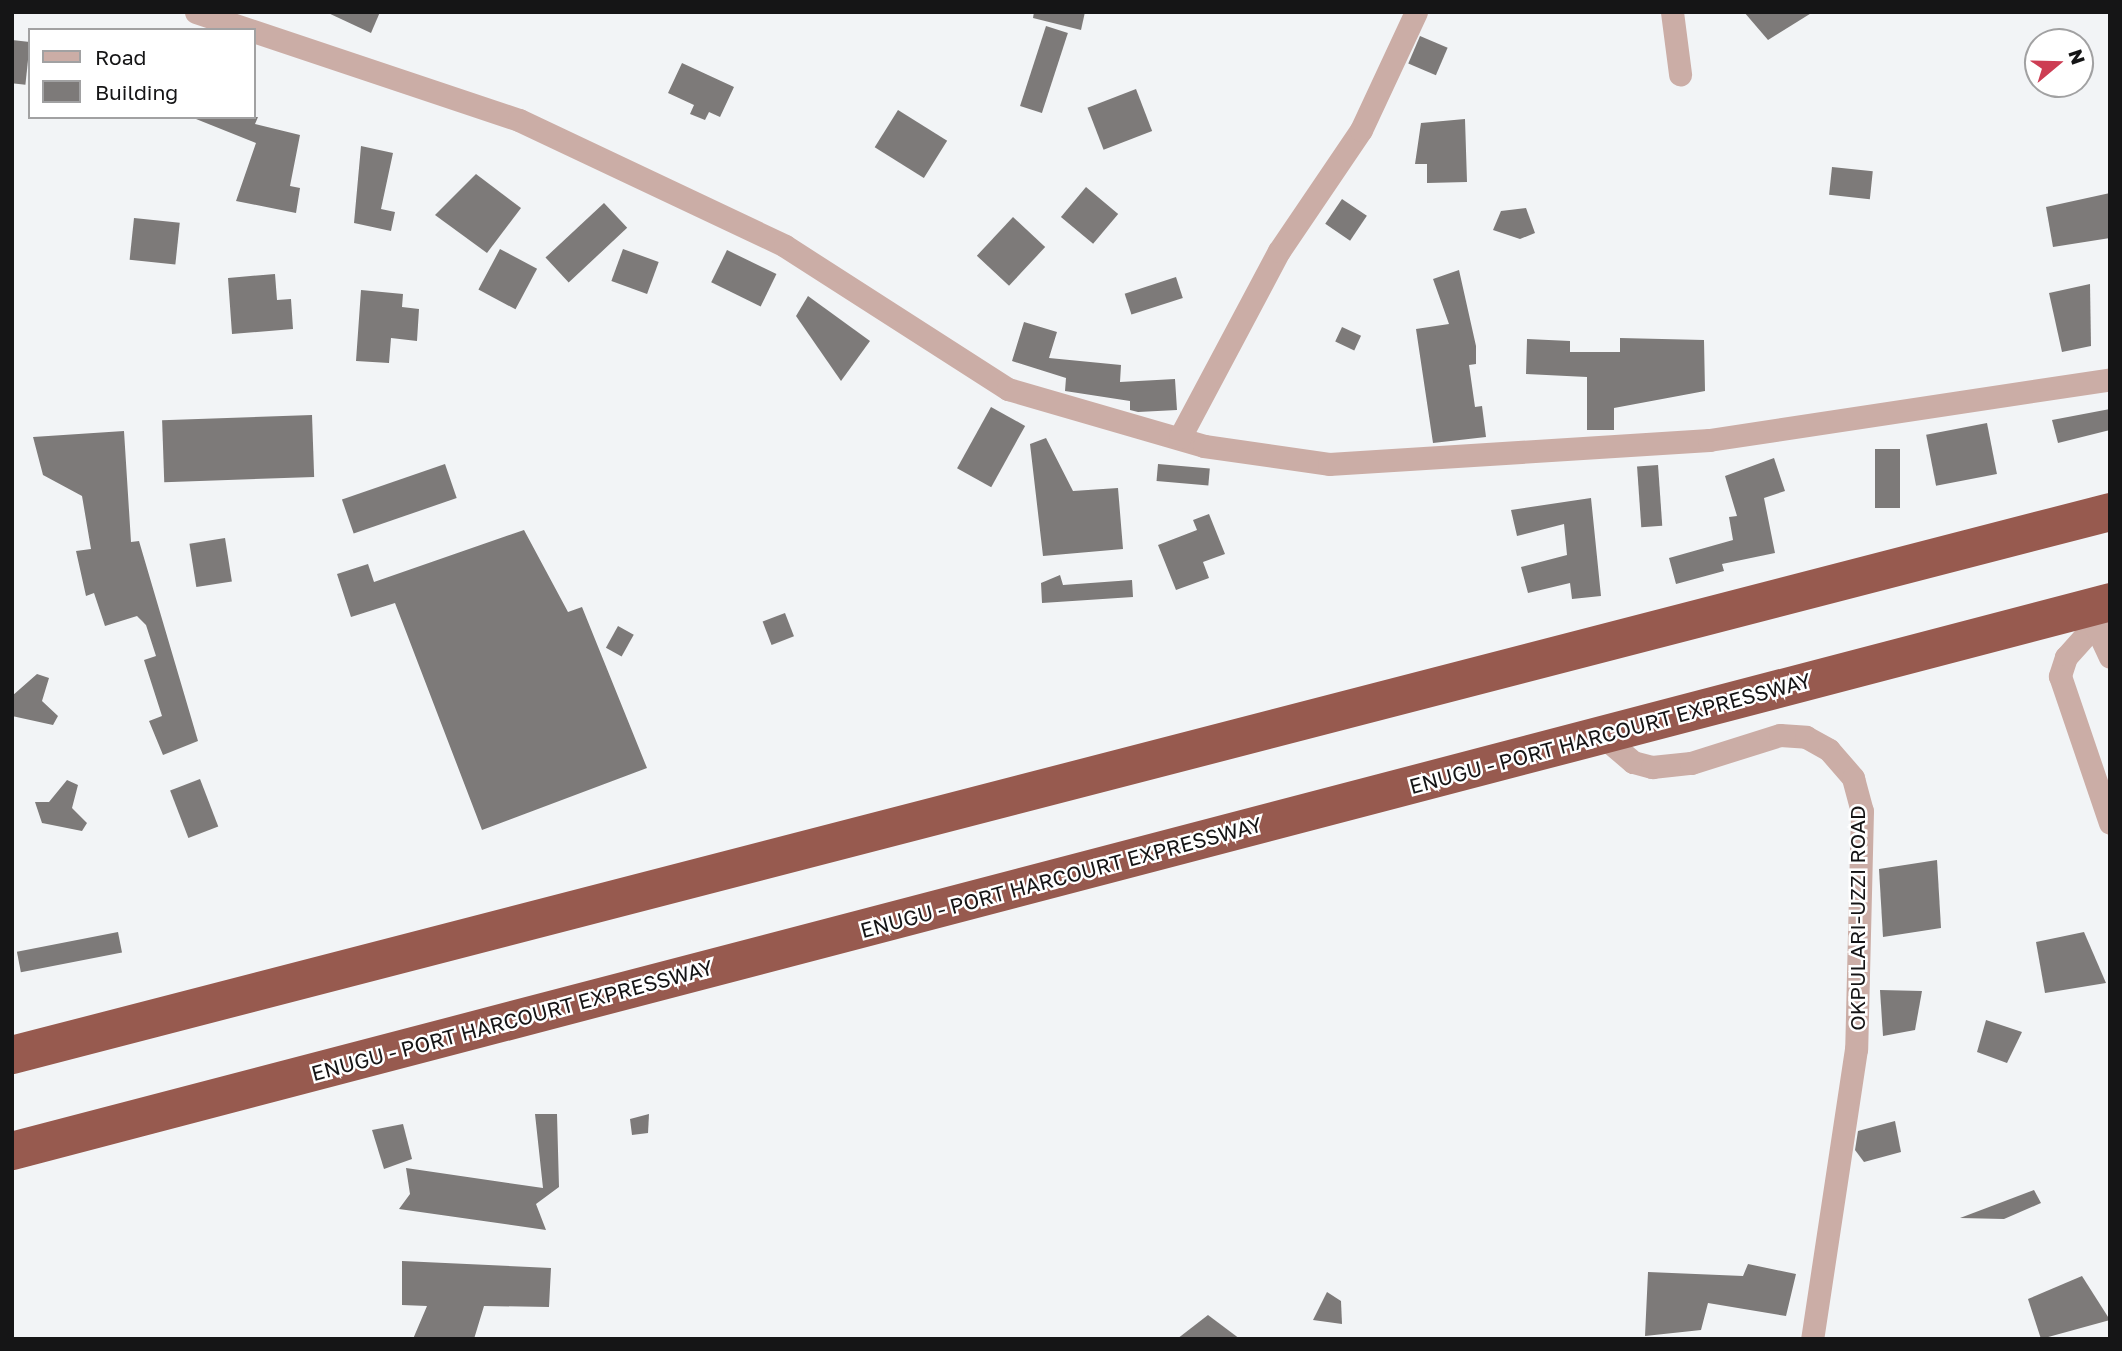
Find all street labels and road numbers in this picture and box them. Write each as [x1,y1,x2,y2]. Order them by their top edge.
street label: ENUGU - PORT HARCOURT EXPRESSWAY [1406,667,1814,799]
street label: OKPULARI-UZZI ROAD [1844,805,1870,1031]
street label: ENUGU - PORT HARCOURT EXPRESSWAY [857,811,1265,943]
street label: ENUGU - PORT HARCOURT EXPRESSWAY [308,954,716,1086]

